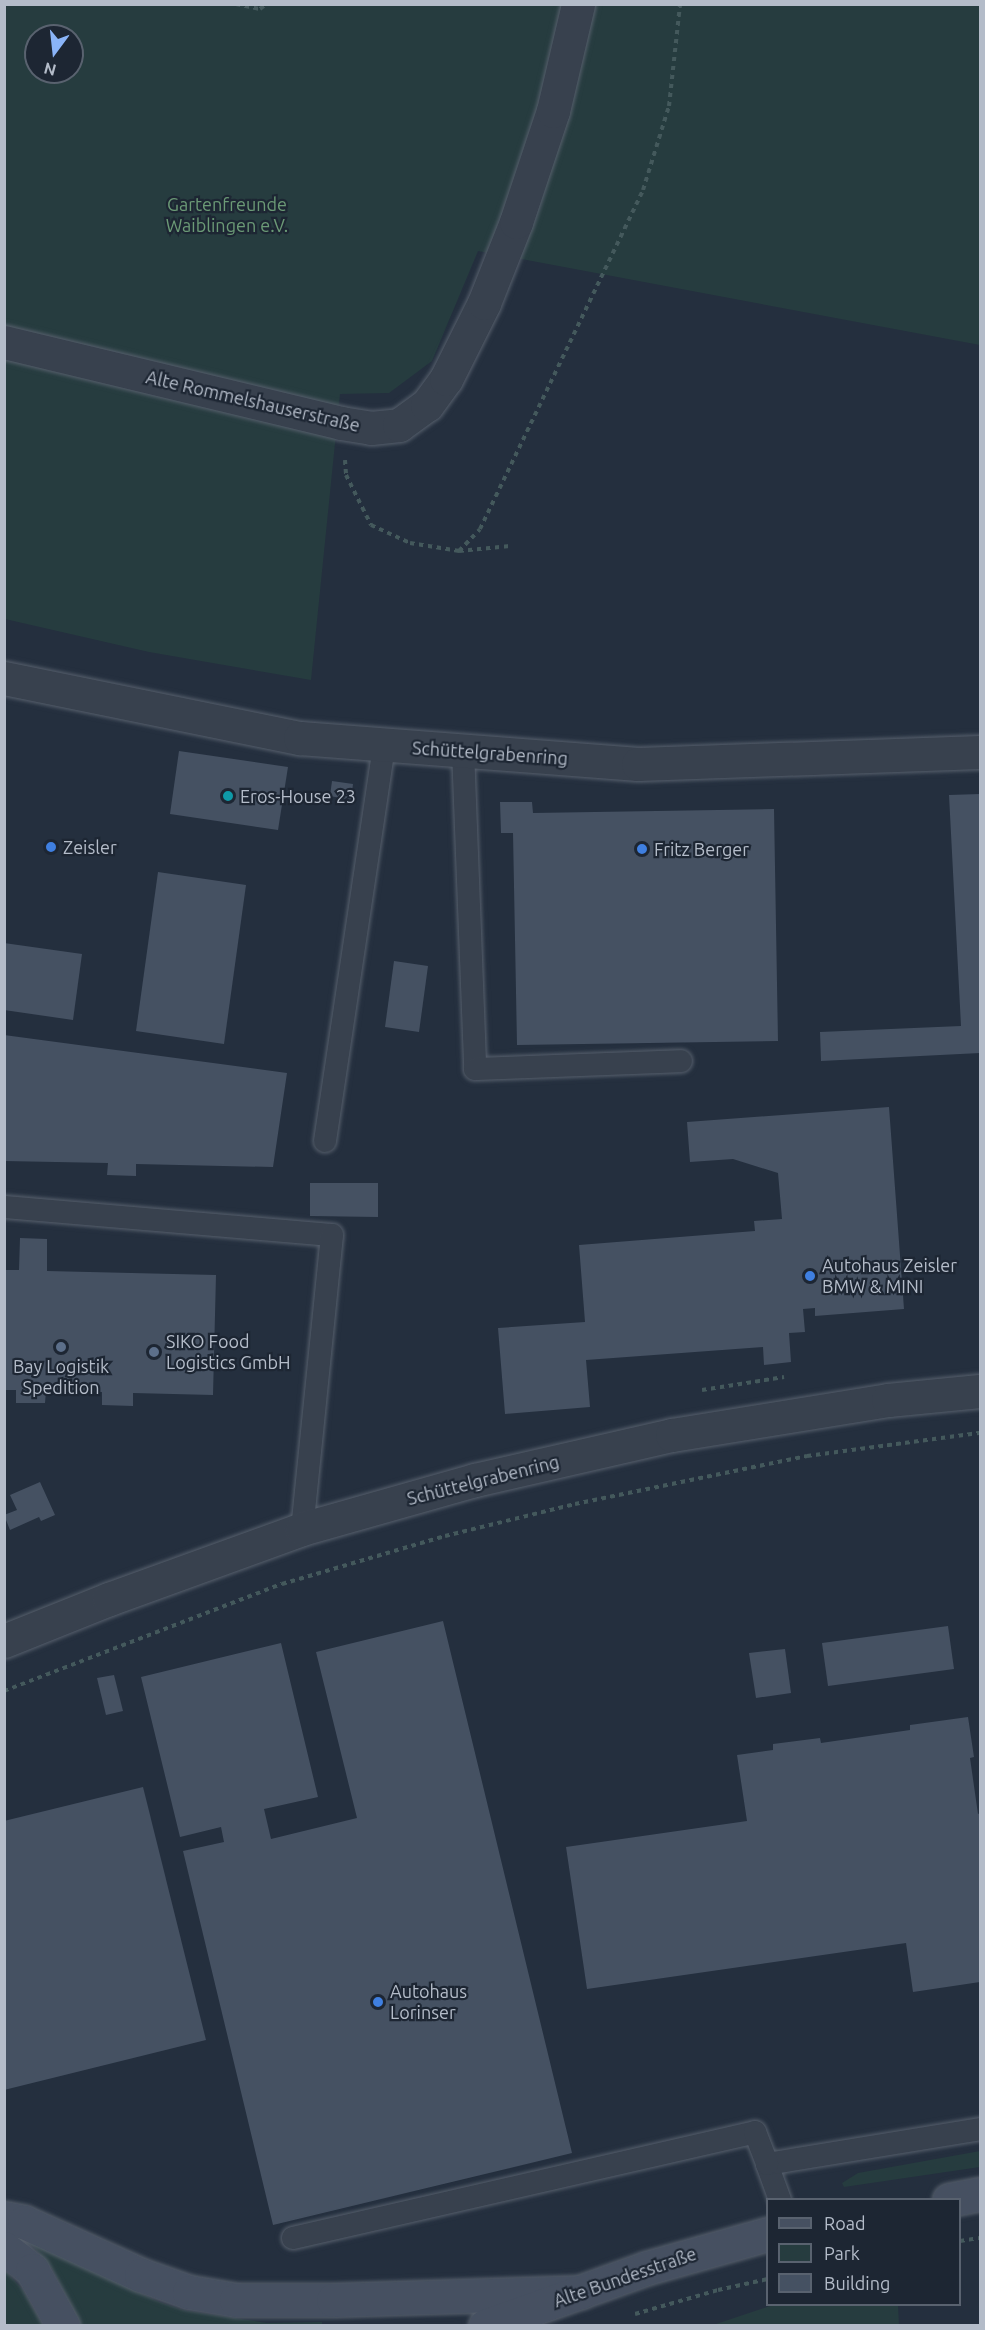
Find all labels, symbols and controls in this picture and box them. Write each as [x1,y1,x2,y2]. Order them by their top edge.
north arrow [24,24,84,84]
text: N [42,59,58,80]
park label: Gartenfreunde Waiblingen e.V. [166,194,288,236]
street label: Alte Rommelshauserstraße [144,366,362,436]
street label: Schüttelgrabenring [411,737,569,769]
place label: Eros-House 23 [240,785,356,807]
marker: Eros-House 23 [221,789,235,803]
place label: Zeisler [63,836,117,858]
place label: Fritz Berger [654,838,749,860]
marker: Zeisler [44,840,58,854]
marker: Fritz Berger [635,842,649,856]
place label: Autohaus Zeisler BMW & MINI [822,1255,957,1298]
marker: Autohaus Zeisler BMW & MINI [803,1269,817,1283]
place label: SIKO Food Logistics GmbH [166,1331,291,1374]
marker: Bay Logistik Spedition [54,1340,68,1354]
marker: SIKO Food Logistics GmbH [147,1345,161,1359]
place label: Bay Logistik Spedition [13,1356,109,1398]
street label: Schüttelgrabenring [405,1451,561,1509]
place label: Autohaus Lorinser [390,1981,467,2024]
marker: Autohaus Lorinser [371,1995,385,2009]
legend [766,2198,961,2306]
text: Road [824,2213,866,2233]
street label: Alte Bundesstraße [551,2242,699,2312]
text: Park [824,2243,860,2263]
text: Building [824,2273,890,2293]

